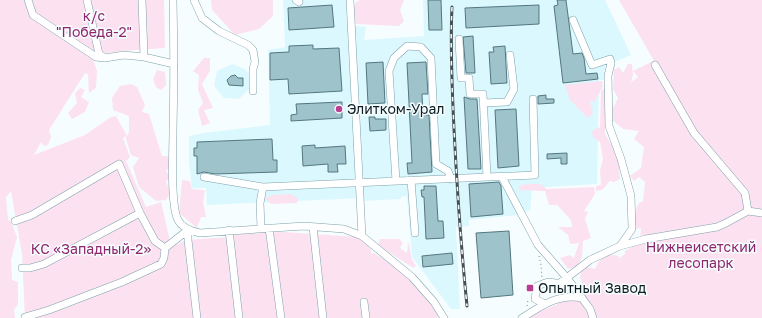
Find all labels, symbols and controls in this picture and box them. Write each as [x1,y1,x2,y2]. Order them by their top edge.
park label: к/с "Победа-2" [56,7,132,40]
place label: Элитком-Урал [347,100,445,117]
marker: Элитком-Урал [334,104,344,114]
park label: Нижнеисетский лесопарк [646,238,756,271]
park label: КС «Западный-2» [31,240,151,257]
place label: Опытный Завод [538,279,647,296]
marker: Опытный Завод [525,283,535,293]

